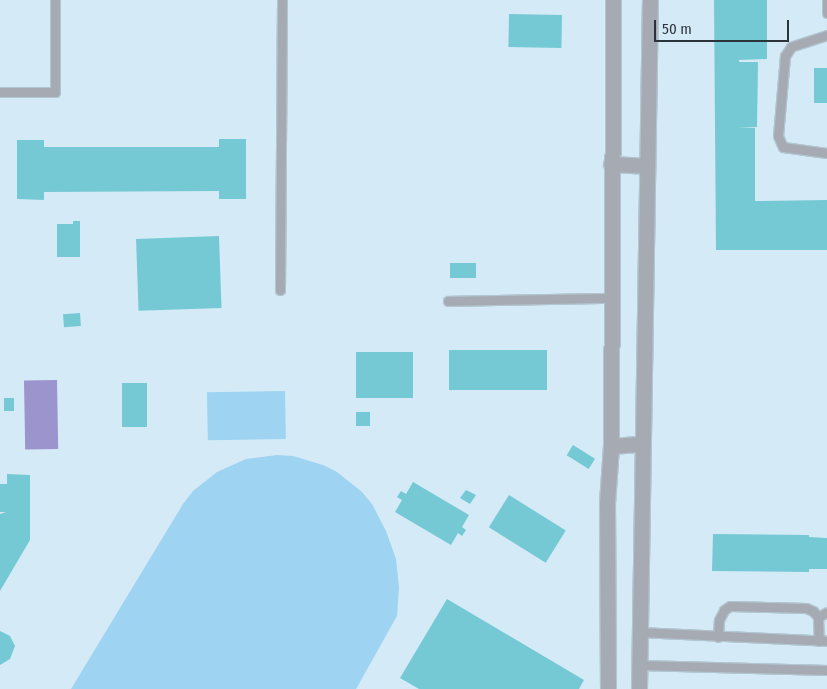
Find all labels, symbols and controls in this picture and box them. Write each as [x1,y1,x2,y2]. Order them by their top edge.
scale bar [657,10,792,42]
text: 50 m [662,20,692,38]

